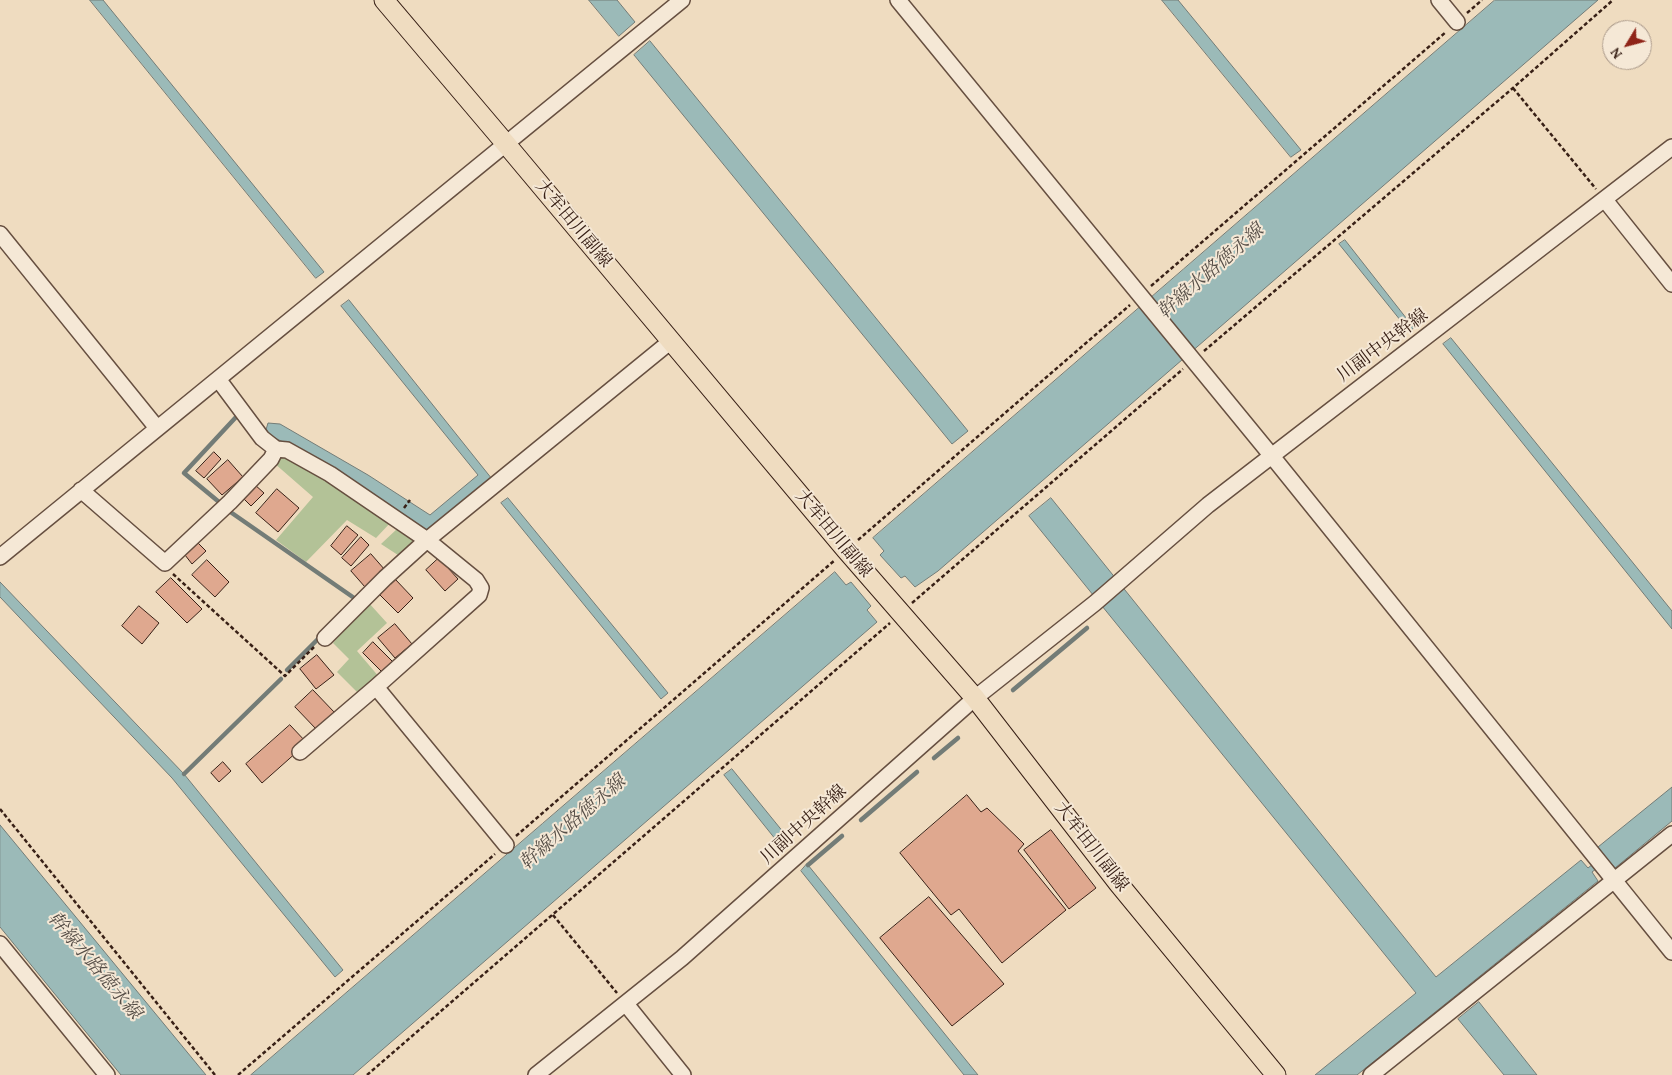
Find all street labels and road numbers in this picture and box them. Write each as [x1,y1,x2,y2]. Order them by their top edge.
street label: 大牟田川副線 [530,176,616,272]
street label: 川副中央幹線 [1333,305,1433,387]
street label: 大牟田川副線 [790,486,876,582]
street label: 川副中央幹線 [757,781,851,869]
street label: 大牟田川副線 [1049,798,1133,896]

